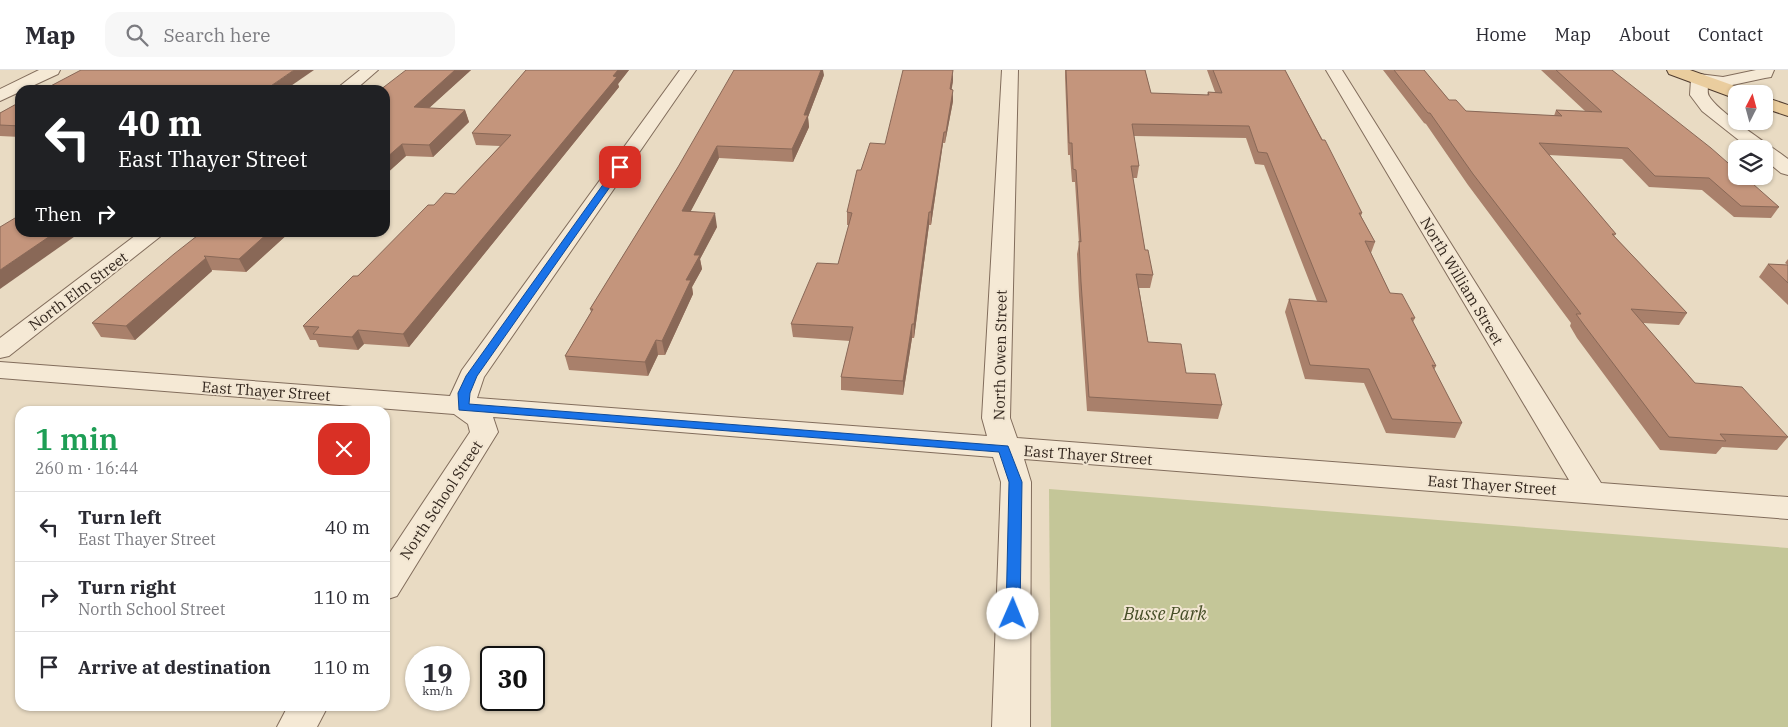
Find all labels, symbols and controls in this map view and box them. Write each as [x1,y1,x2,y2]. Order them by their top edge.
search box [105,12,455,57]
text: Map [25,19,75,51]
icon: search [123,21,151,49]
text: Search here [163,23,270,47]
text: Home [1475,23,1527,46]
text: Map [1555,23,1591,46]
text: About [1619,23,1670,46]
text: Contact [1698,23,1763,46]
north arrow [1728,85,1772,130]
map controls [1728,85,1773,185]
text: 40 m [118,100,202,146]
icon: left [35,105,100,170]
button: layers [1728,140,1773,185]
text: East Thayer Street [118,144,307,173]
pin [599,146,641,188]
icon: arrive [606,153,634,181]
icon: right [92,200,120,228]
text: Then [35,202,82,226]
street label: North William Street [1416,214,1508,348]
street label: North Elm Street [25,248,131,334]
street label: North Owen Street [989,290,1011,420]
street label: East Thayer Street [201,377,331,405]
text: 1 min [35,419,118,458]
button: close [318,423,370,475]
street label: North School Street [395,437,487,563]
street label: East Thayer Street [1023,441,1153,469]
text: 260 m · 16:44 [35,458,138,478]
street label: East Thayer Street [1427,471,1557,499]
text: Turn left [78,505,161,529]
icon: left [35,513,63,541]
text: 40 m [325,515,370,539]
text: East Thayer Street [78,529,216,549]
text: Turn right [78,575,176,599]
icon: right [35,583,63,611]
text: 110 m [313,585,370,609]
position arrow [986,587,1038,639]
text: North School Street [78,599,225,619]
park label: Busse Park [1122,602,1207,625]
speed limit sign: 30 [480,646,545,711]
icon: arrive [35,653,63,681]
text: Arrive at destination [78,655,271,679]
text: 110 m [313,655,370,679]
text: 19 [422,656,453,689]
text: km/h [422,683,453,698]

